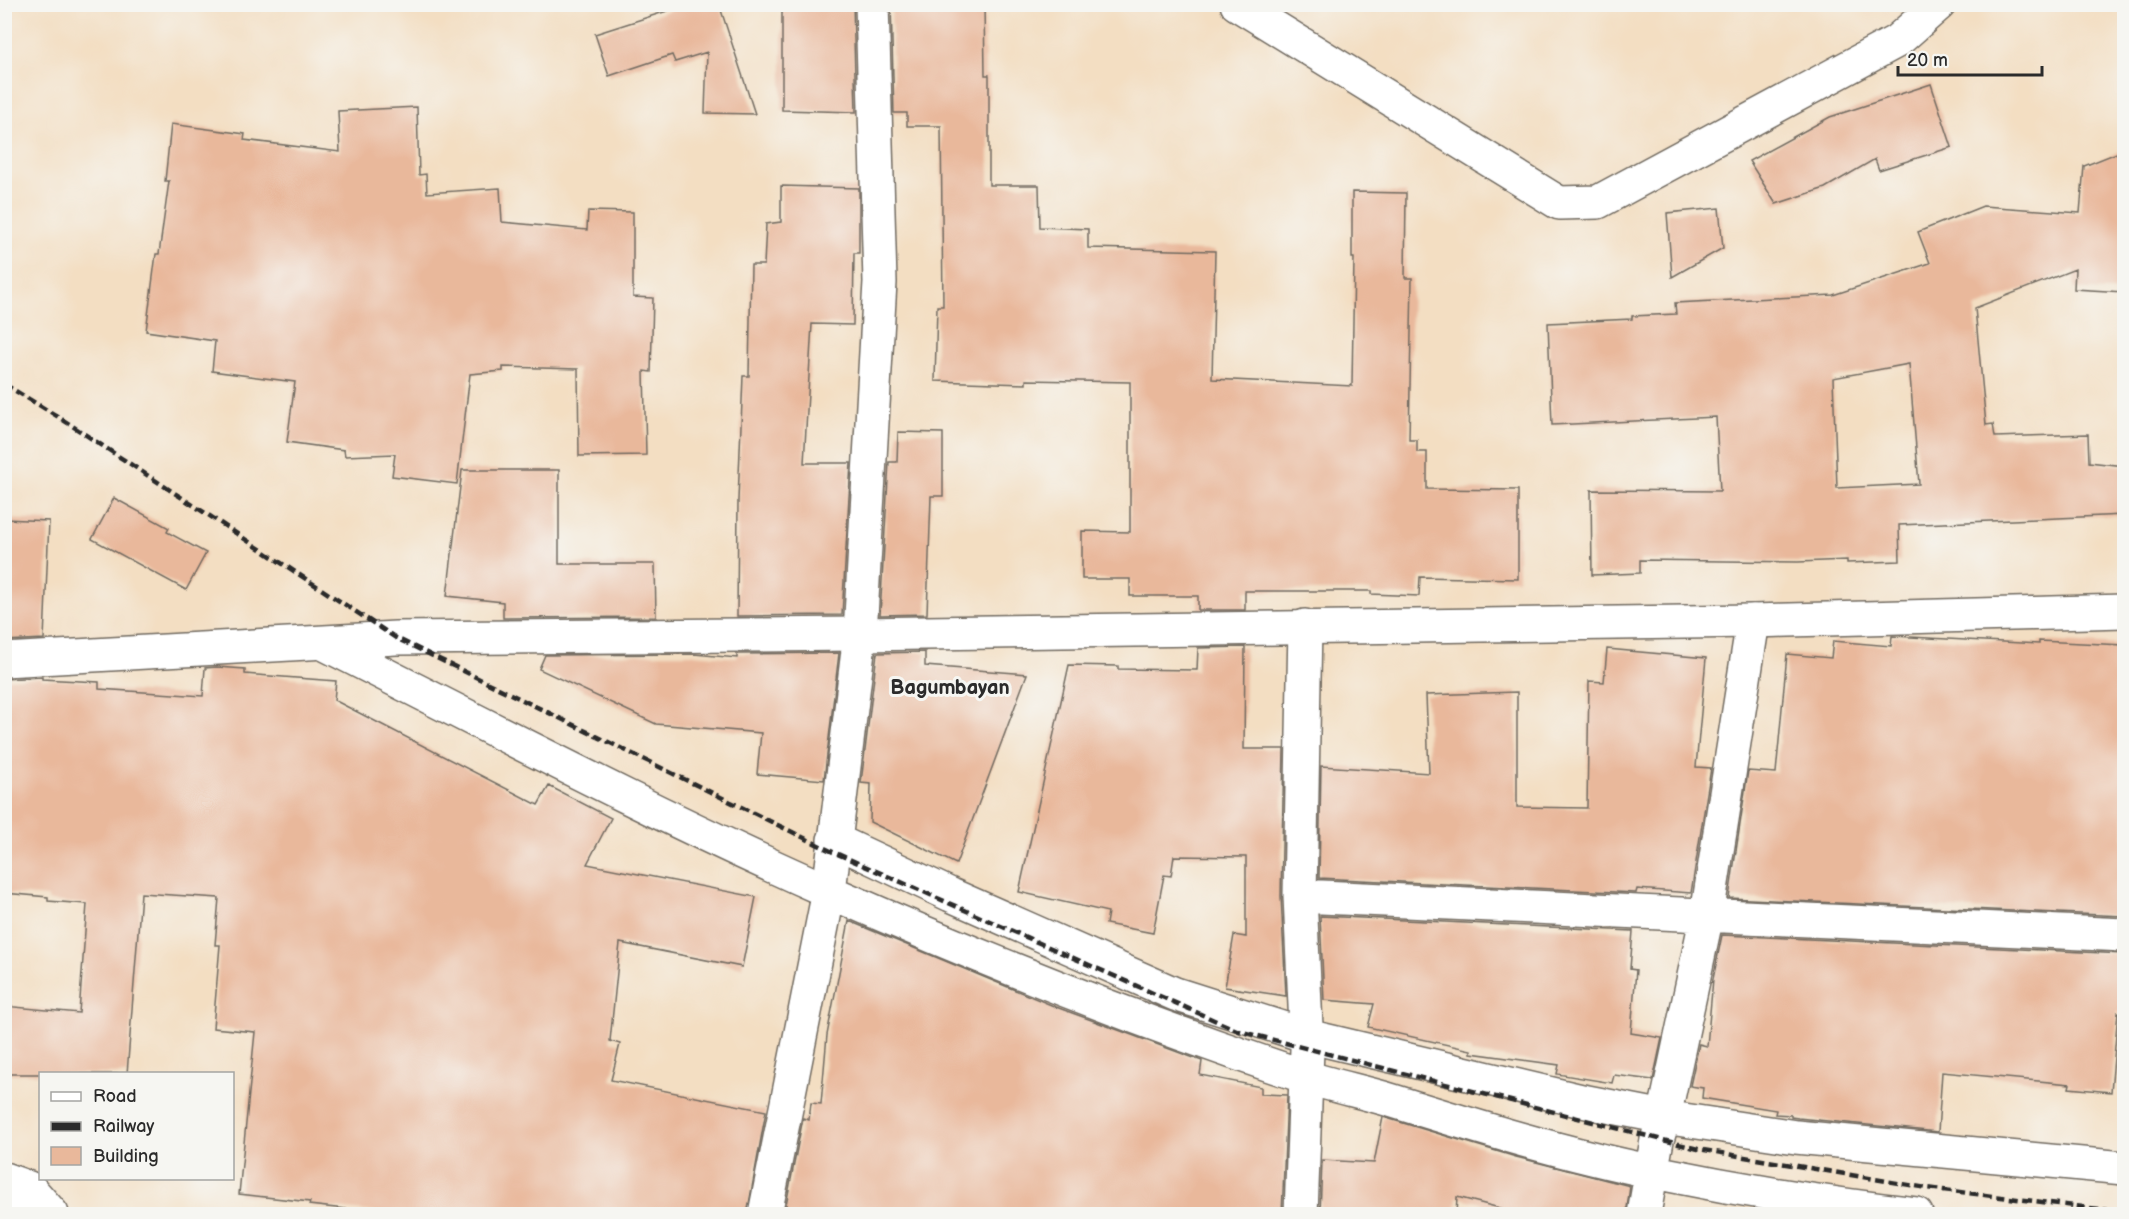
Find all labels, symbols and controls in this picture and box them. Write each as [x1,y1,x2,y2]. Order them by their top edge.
scale bar [1898,39,2042,77]
text: 20 m [1907,50,1948,71]
district label: Bagumbayan [890,676,1010,700]
legend [39,1072,234,1180]
text: Road [93,1086,137,1107]
text: Railway [93,1116,155,1137]
text: Building [93,1146,159,1167]

